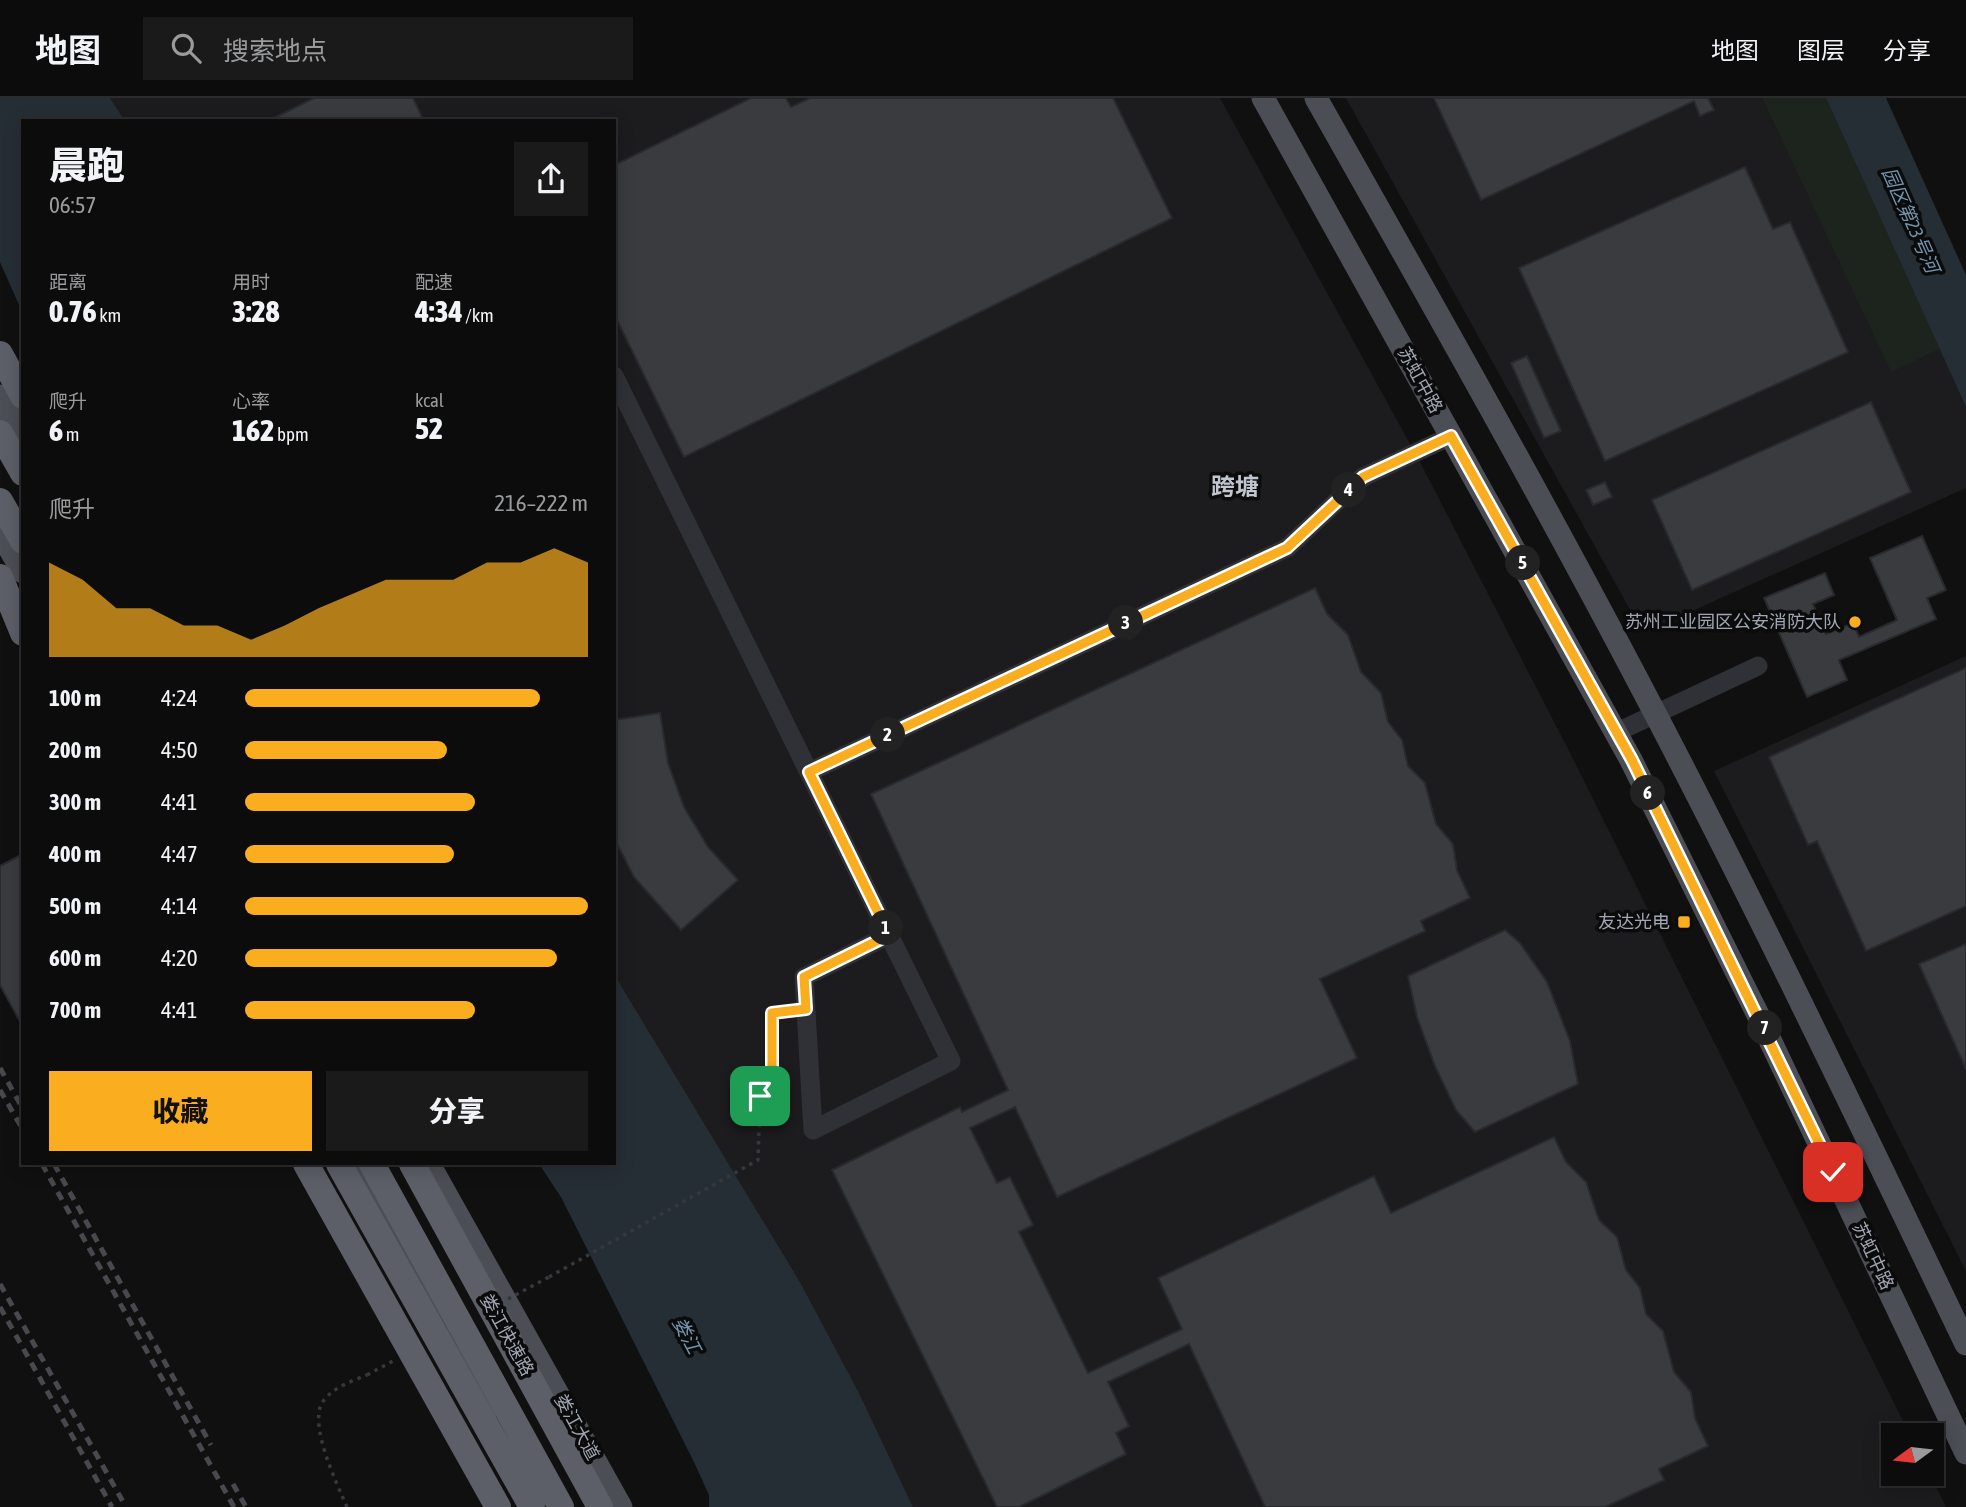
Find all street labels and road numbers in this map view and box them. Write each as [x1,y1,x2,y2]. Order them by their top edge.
street label: 苏虹中路 [1394,343,1447,416]
street label: 苏虹中路 [1849,1219,1898,1293]
street label: 娄江快速路 [476,1290,538,1379]
street label: 娄江大道 [551,1390,604,1463]

